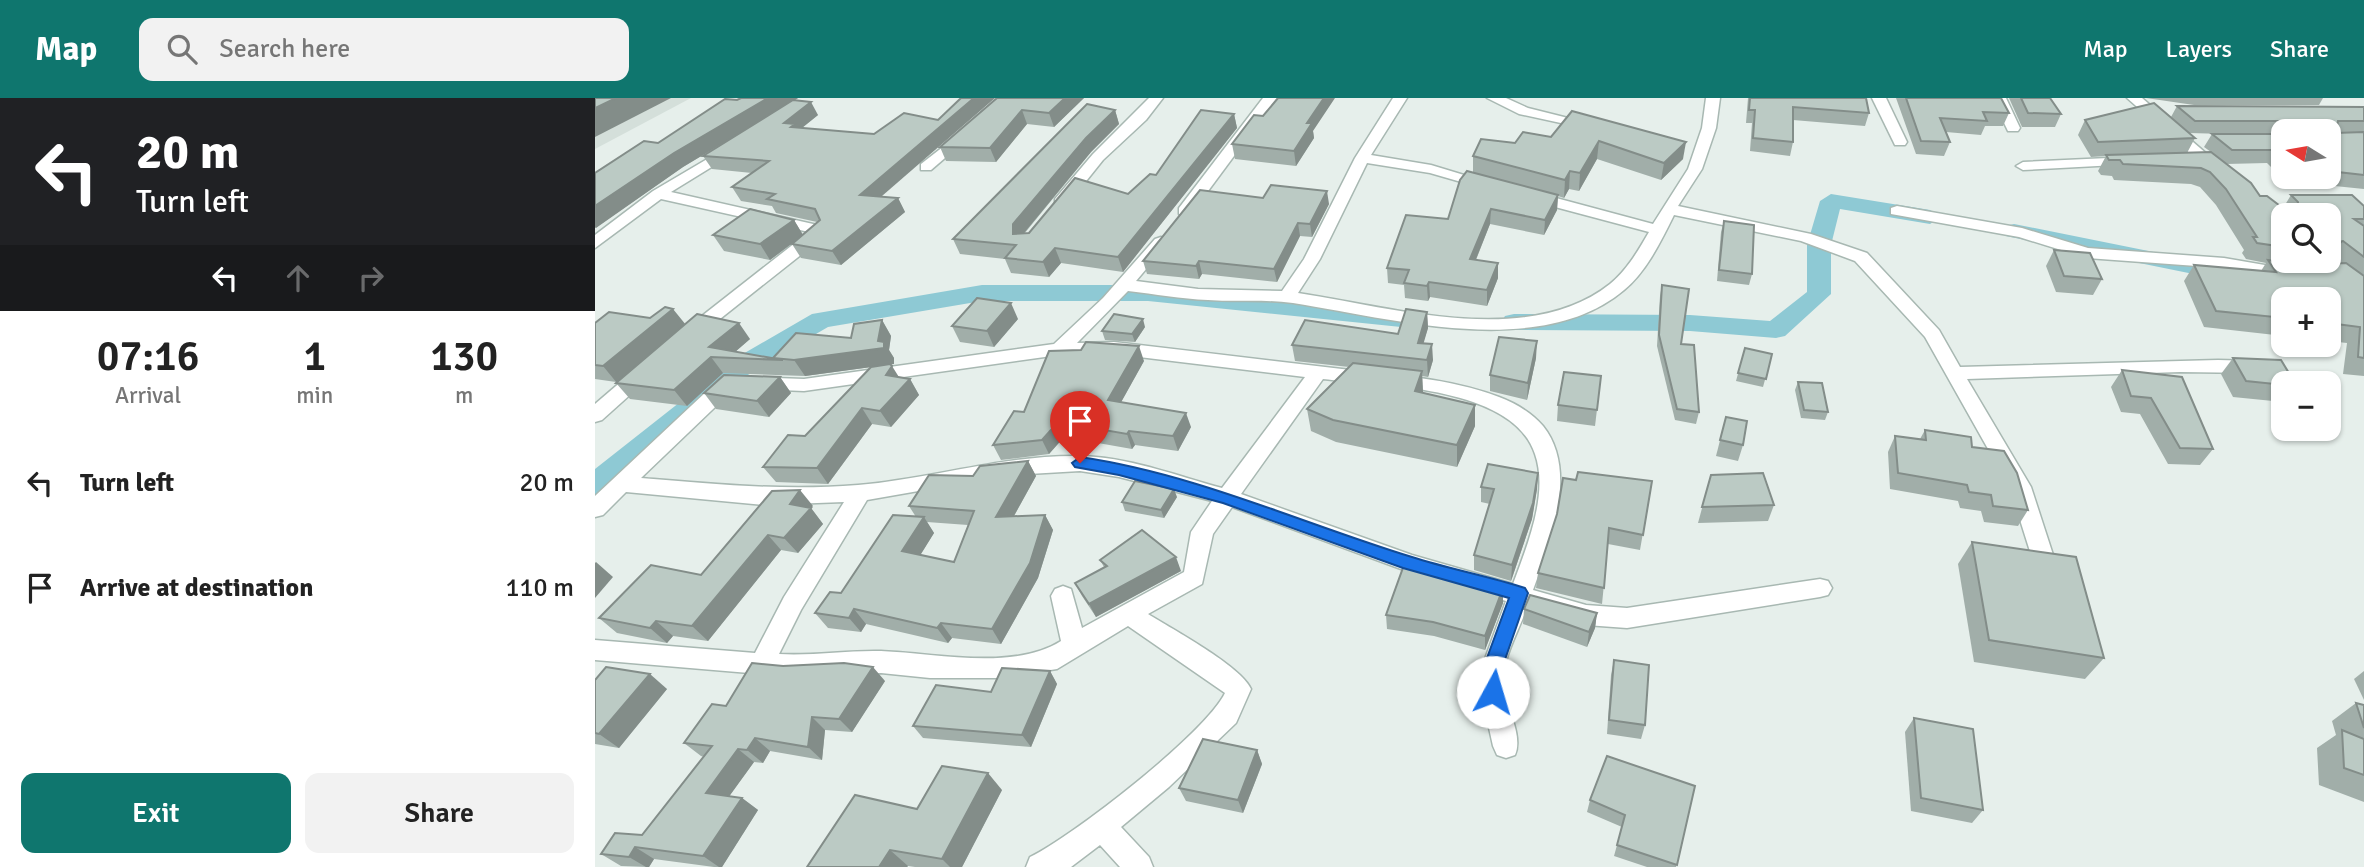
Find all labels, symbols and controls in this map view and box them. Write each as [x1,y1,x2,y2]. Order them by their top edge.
search box [139,18,629,81]
text: Map [35,29,97,70]
icon: search [163,30,201,68]
text: Search here [219,33,350,65]
text: Map [2083,34,2128,64]
text: Layers [2166,34,2232,64]
text: Share [2270,34,2329,64]
north arrow [2271,119,2341,189]
map controls [2271,119,2341,441]
text: 20 m [136,122,239,182]
icon: left [21,126,112,217]
text: Turn left [136,182,249,221]
button: search [2271,203,2341,273]
icon: left [206,259,244,297]
icon: ahead [279,259,317,297]
icon: right [352,259,390,297]
button: + [2271,287,2341,357]
text: 07:16 [97,331,199,382]
text: 1 [303,331,326,382]
text: 130 [430,331,498,382]
button: − [2271,371,2341,441]
text: Arrival [115,381,181,410]
text: min [296,381,333,410]
text: m [455,381,473,410]
pin [1050,391,1110,463]
icon: arrive [1061,402,1099,440]
icon: left [21,464,59,502]
text: Turn left [80,467,174,499]
text: 20 m [519,467,574,499]
icon: arrive [21,569,59,607]
text: Arrive at destination [80,572,313,604]
text: 110 m [505,572,574,604]
position arrow [1456,655,1530,729]
button: Exit [21,773,291,853]
button: Share [305,773,574,853]

